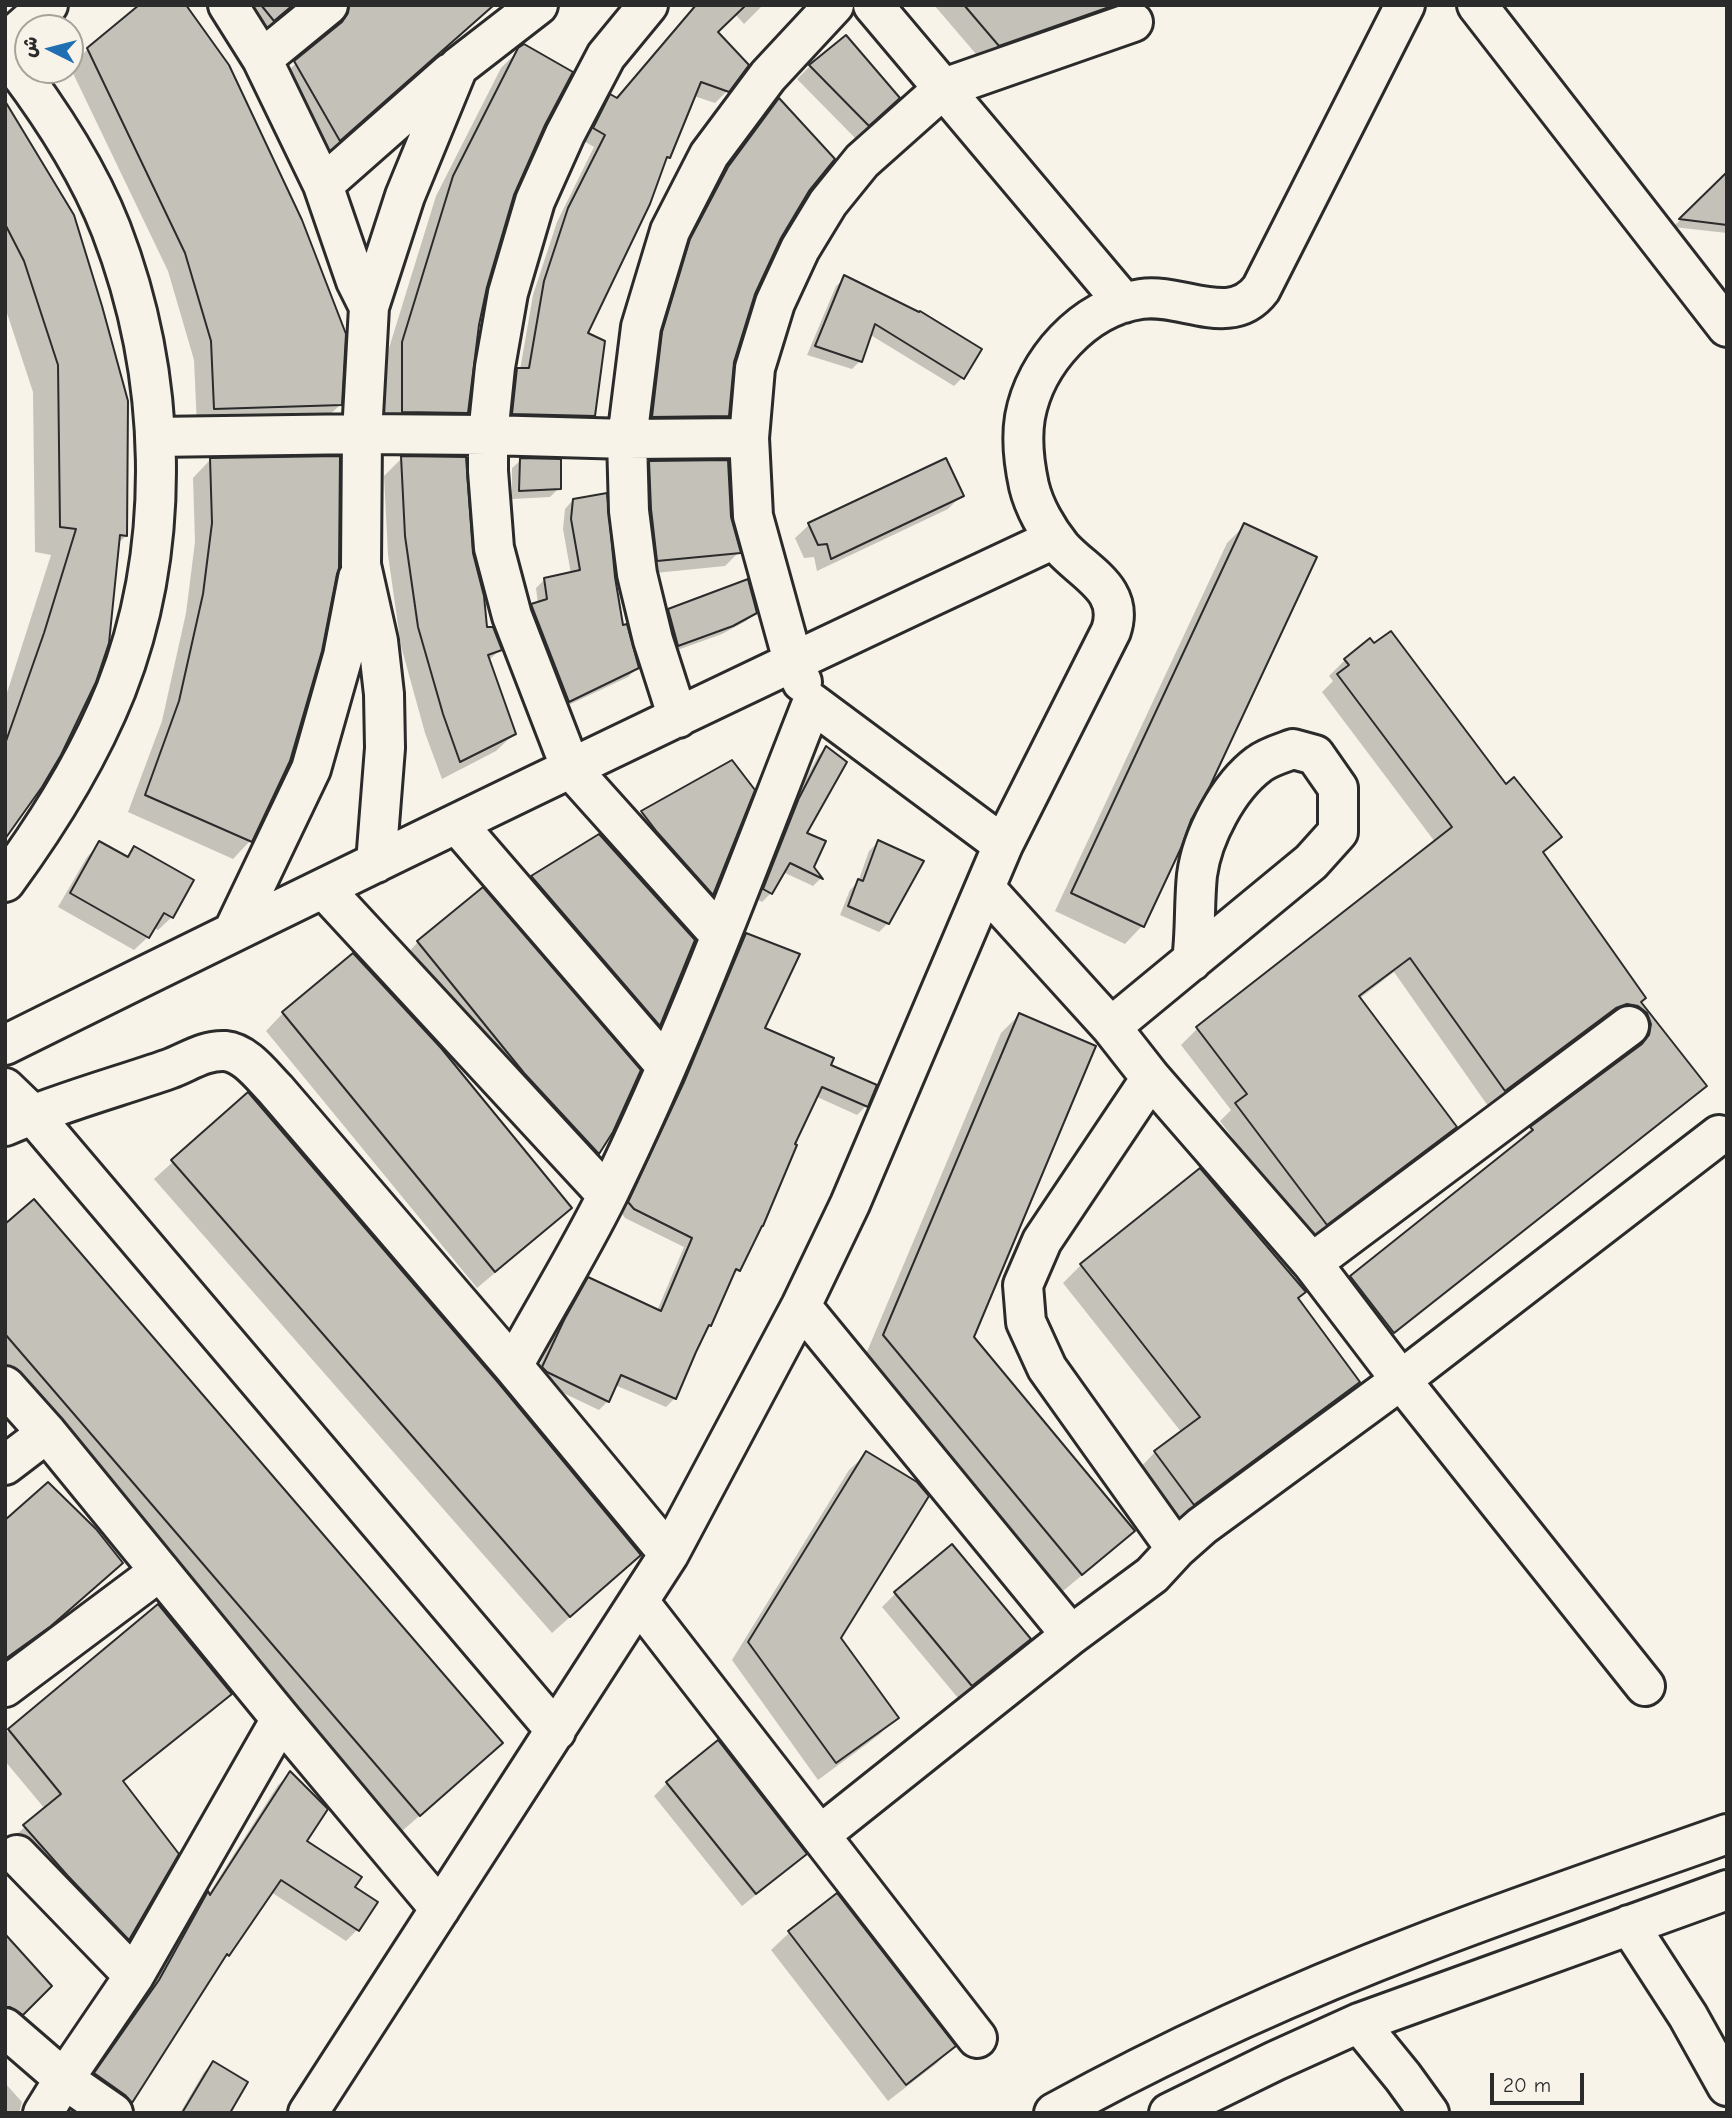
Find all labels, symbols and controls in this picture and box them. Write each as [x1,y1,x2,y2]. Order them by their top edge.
north arrow [14,14,84,84]
text: ش [18,35,42,59]
scale bar [1494,2058,1588,2102]
text: 20 m [1503,2073,1551,2097]

